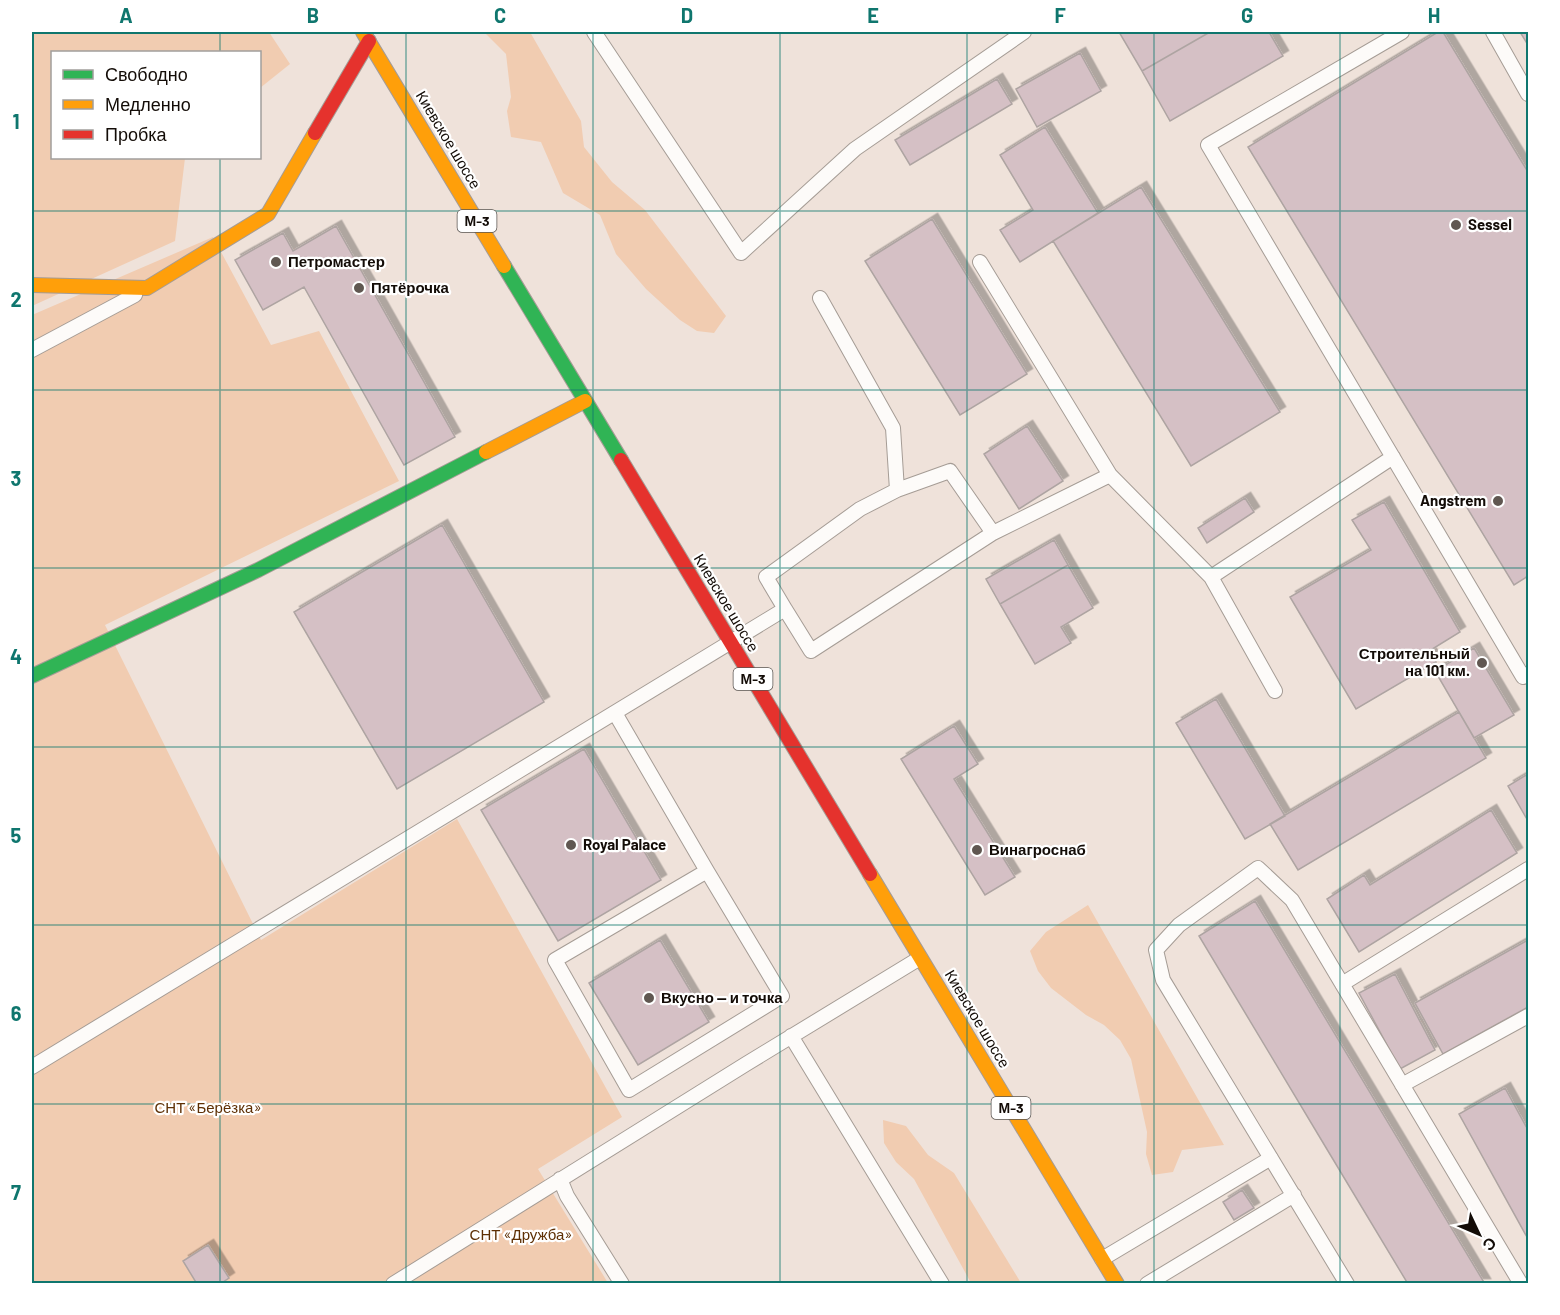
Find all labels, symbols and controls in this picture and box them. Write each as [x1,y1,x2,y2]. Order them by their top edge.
text: A [119,3,133,27]
text: B [307,3,319,27]
text: C [494,3,506,27]
text: D [681,3,693,27]
text: E [867,3,879,27]
text: F [1054,3,1066,27]
text: G [1241,3,1253,27]
text: H [1428,3,1440,27]
legend [51,51,261,159]
text: Свободно [105,63,188,85]
street label: Киевское шоссе [413,87,485,192]
text: Медленно [105,93,191,115]
text: 1 [12,109,20,133]
text: Пробка [105,123,168,145]
road number: М-3 [458,210,496,232]
place label: Sessel [1468,215,1512,233]
marker: Sessel [1449,218,1463,232]
place label: Петромастер [288,252,385,270]
marker: Петромастер [269,255,283,269]
place label: Пятёрочка [371,278,449,296]
marker: Пятёрочка [352,281,366,295]
text: 2 [10,287,22,311]
text: 3 [11,466,21,490]
place label: Angstrem [1420,491,1486,509]
marker: Angstrem [1491,494,1505,508]
street label: Киевское шоссе [691,550,763,655]
text: 4 [10,644,22,668]
place label: Строительный на 101 км. [1359,644,1470,679]
marker: Строительный на 101 км. [1475,656,1489,670]
road number: М-3 [734,668,772,690]
text: 5 [11,823,22,847]
place label: Royal Palace [583,835,666,853]
marker: Royal Palace [564,838,578,852]
place label: Винагроснаб [989,840,1086,858]
marker: Винагроснаб [970,843,984,857]
street label: Киевское шоссе [942,966,1014,1071]
place label: Вкусно — и точка [661,988,783,1006]
marker: Вкусно — и точка [642,991,656,1005]
text: 6 [11,1001,22,1025]
road number: М-3 [992,1097,1030,1119]
park label: СНТ «Берёзка» [154,1098,262,1116]
text: 7 [11,1180,21,1204]
north arrow [1449,1204,1509,1264]
park label: СНТ «Дружба» [470,1225,572,1243]
text: С [1479,1234,1501,1256]

